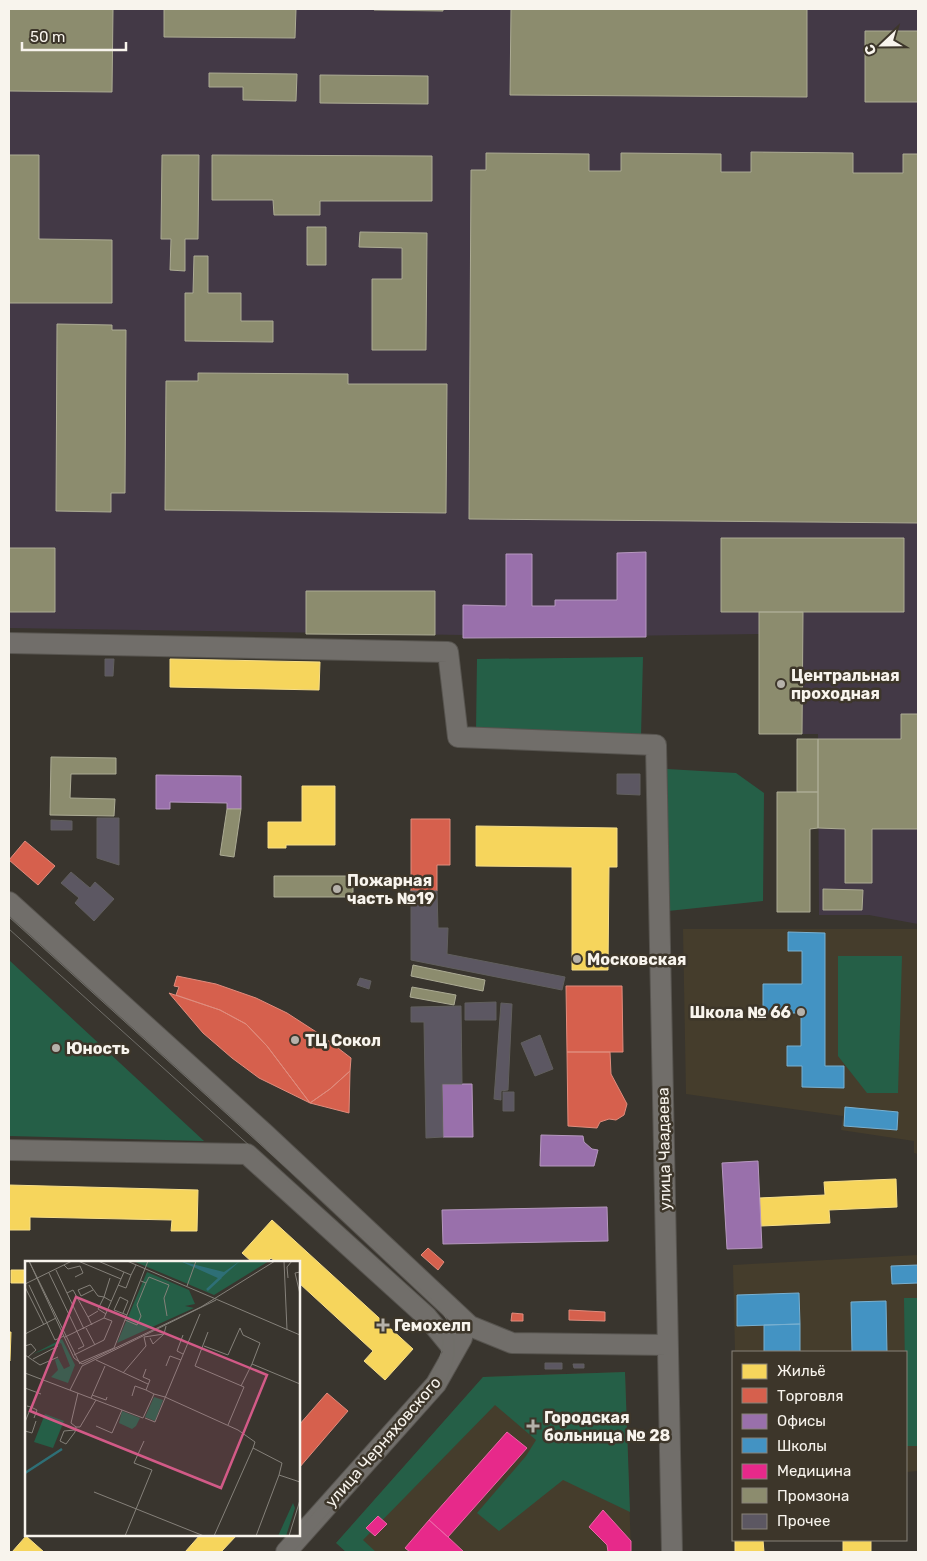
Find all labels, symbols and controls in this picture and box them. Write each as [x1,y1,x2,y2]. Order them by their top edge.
scale bar [22,20,126,52]
north arrow [857,20,907,70]
text: 50 m [30,28,65,46]
text: С [861,42,880,57]
place label: Центральная проходная [791,666,900,703]
marker: Центральная проходная [775,678,787,690]
place label: Пожарная часть №19 [347,871,434,908]
marker: Пожарная часть №19 [331,883,343,895]
place label: Московская [587,950,687,969]
marker: Московская [571,953,583,965]
place label: Школа № 66 [690,1003,791,1022]
marker: Школа № 66 [795,1006,807,1018]
place label: ТЦ Сокол [305,1031,381,1050]
marker: ТЦ Сокол [289,1034,301,1046]
place label: Юность [66,1039,130,1058]
marker: Юность [50,1042,62,1054]
street label: улица Чаадаева [653,1087,675,1211]
inset map [25,1261,300,1536]
place label: Гемохелп [394,1316,471,1335]
marker: Гемохелп [376,1318,390,1332]
legend [732,1351,907,1541]
text: Жильё [777,1362,826,1380]
street label: улица Черняховского [321,1373,445,1511]
text: Торговля [777,1387,843,1405]
place label: Городская больница № 28 [544,1408,671,1445]
text: Офисы [777,1412,826,1430]
marker: Городская больница № 28 [526,1419,540,1433]
text: Школы [777,1437,827,1455]
text: Медицина [777,1462,851,1480]
text: Промзона [777,1487,849,1505]
text: Прочее [777,1512,830,1530]

